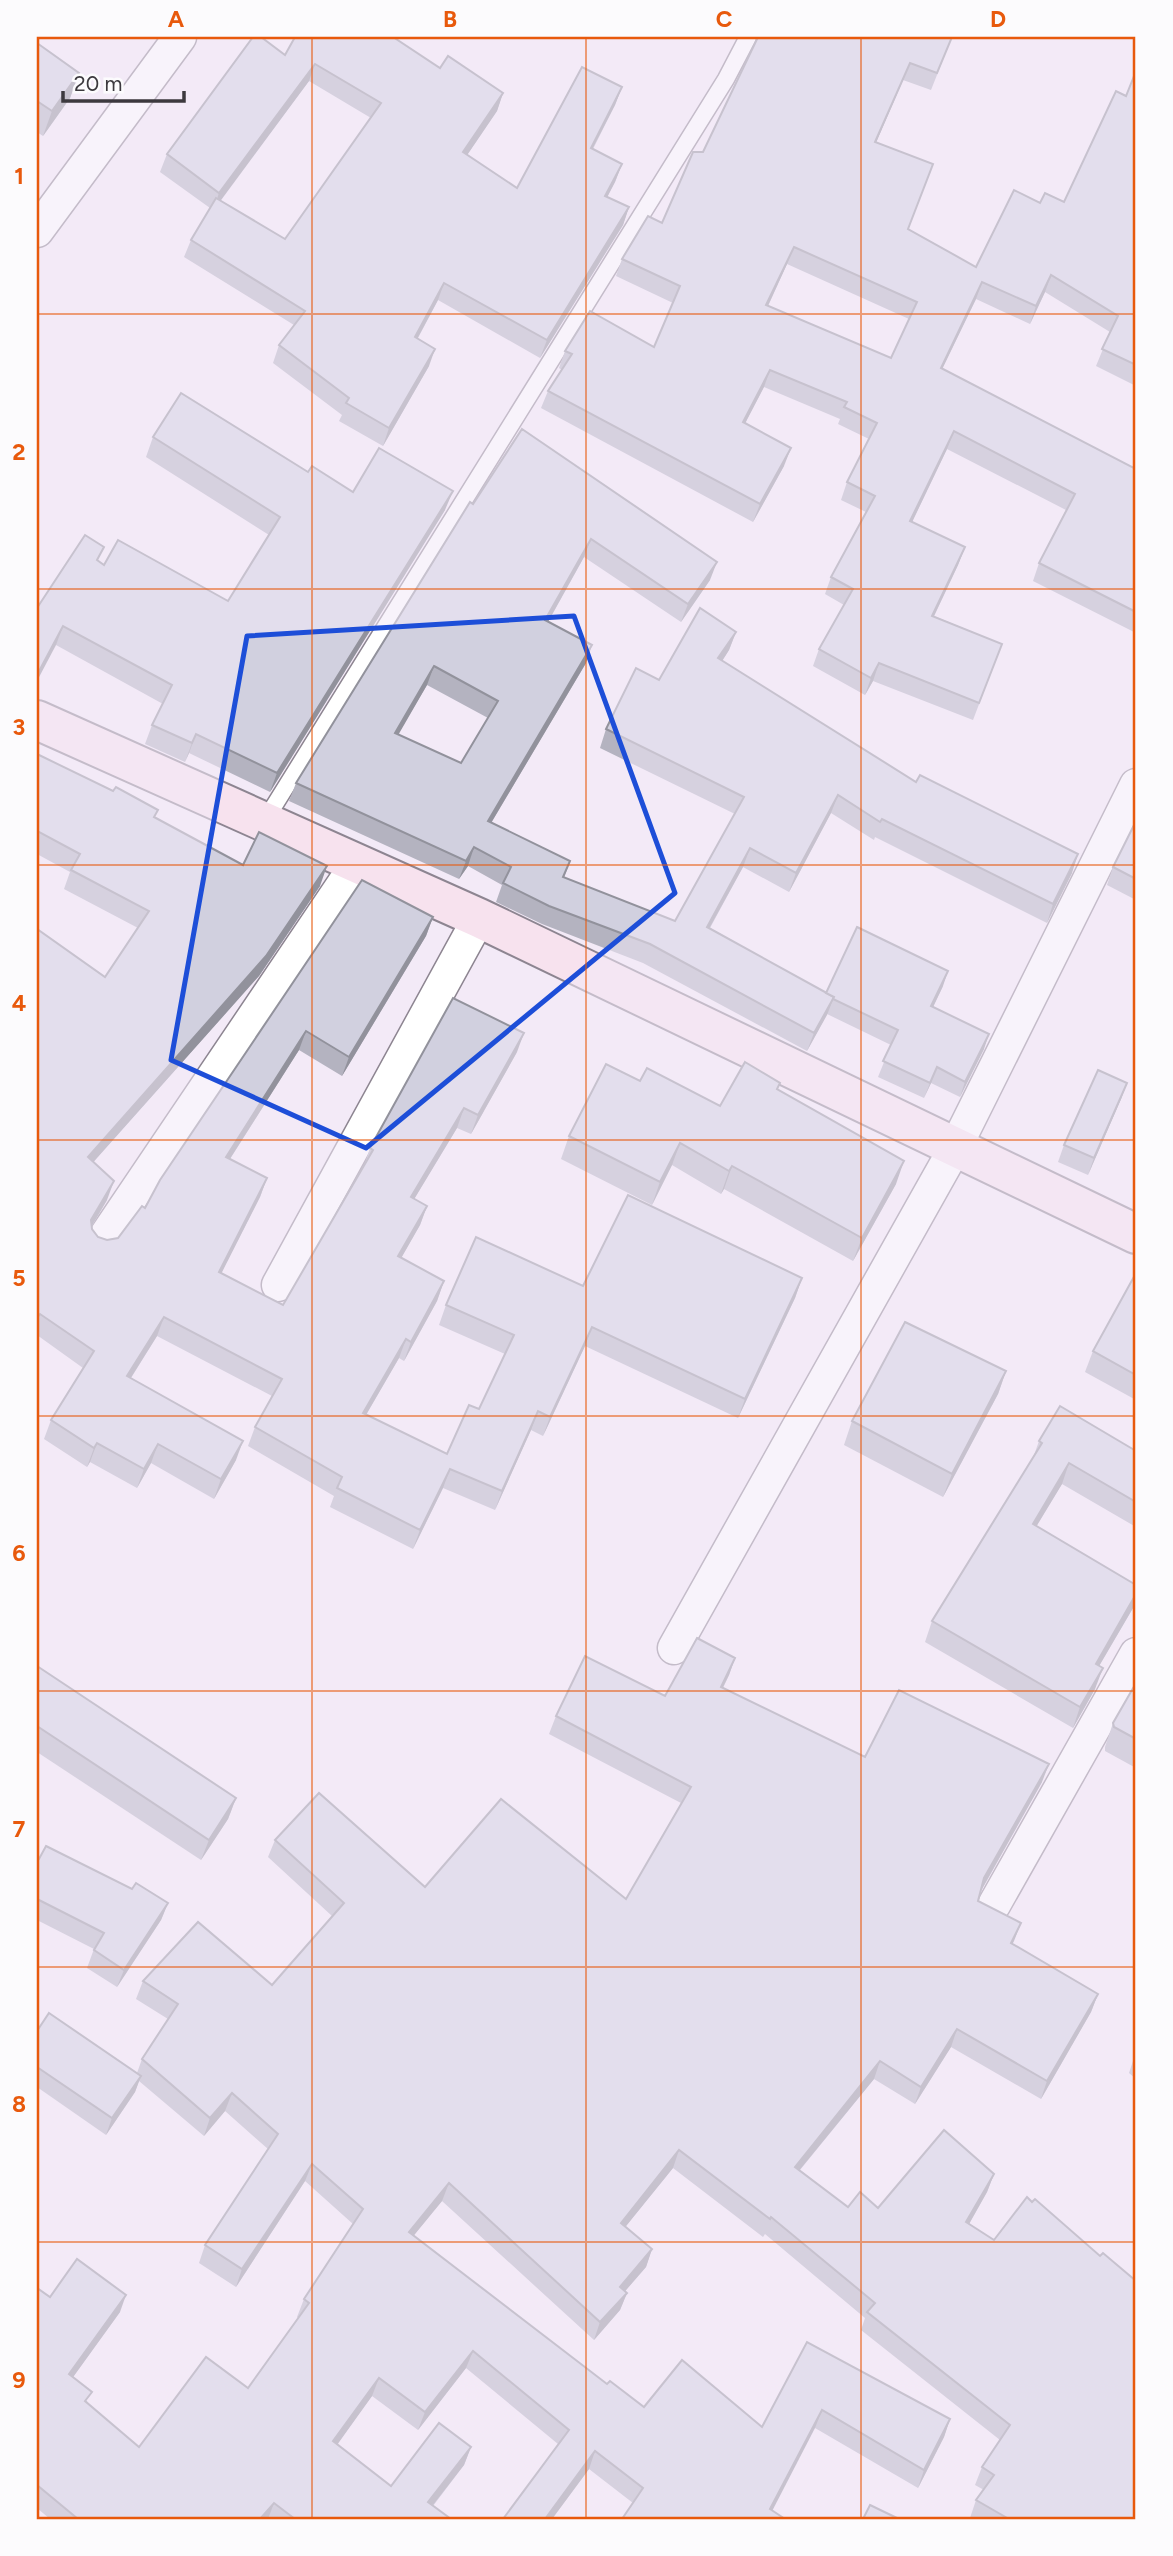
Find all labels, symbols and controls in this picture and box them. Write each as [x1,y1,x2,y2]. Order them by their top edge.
text: A [168,5,185,33]
text: B [443,5,457,33]
text: C [716,5,733,33]
text: D [990,5,1006,33]
scale bar [63,60,184,104]
text: 20 m [74,71,122,96]
text: 1 [14,162,24,190]
text: 2 [12,438,26,466]
text: 3 [13,713,25,741]
text: 4 [12,989,26,1017]
text: 5 [12,1264,26,1292]
text: 6 [12,1539,26,1567]
text: 7 [13,1815,26,1843]
text: 8 [12,2090,26,2118]
text: 9 [12,2366,26,2394]

